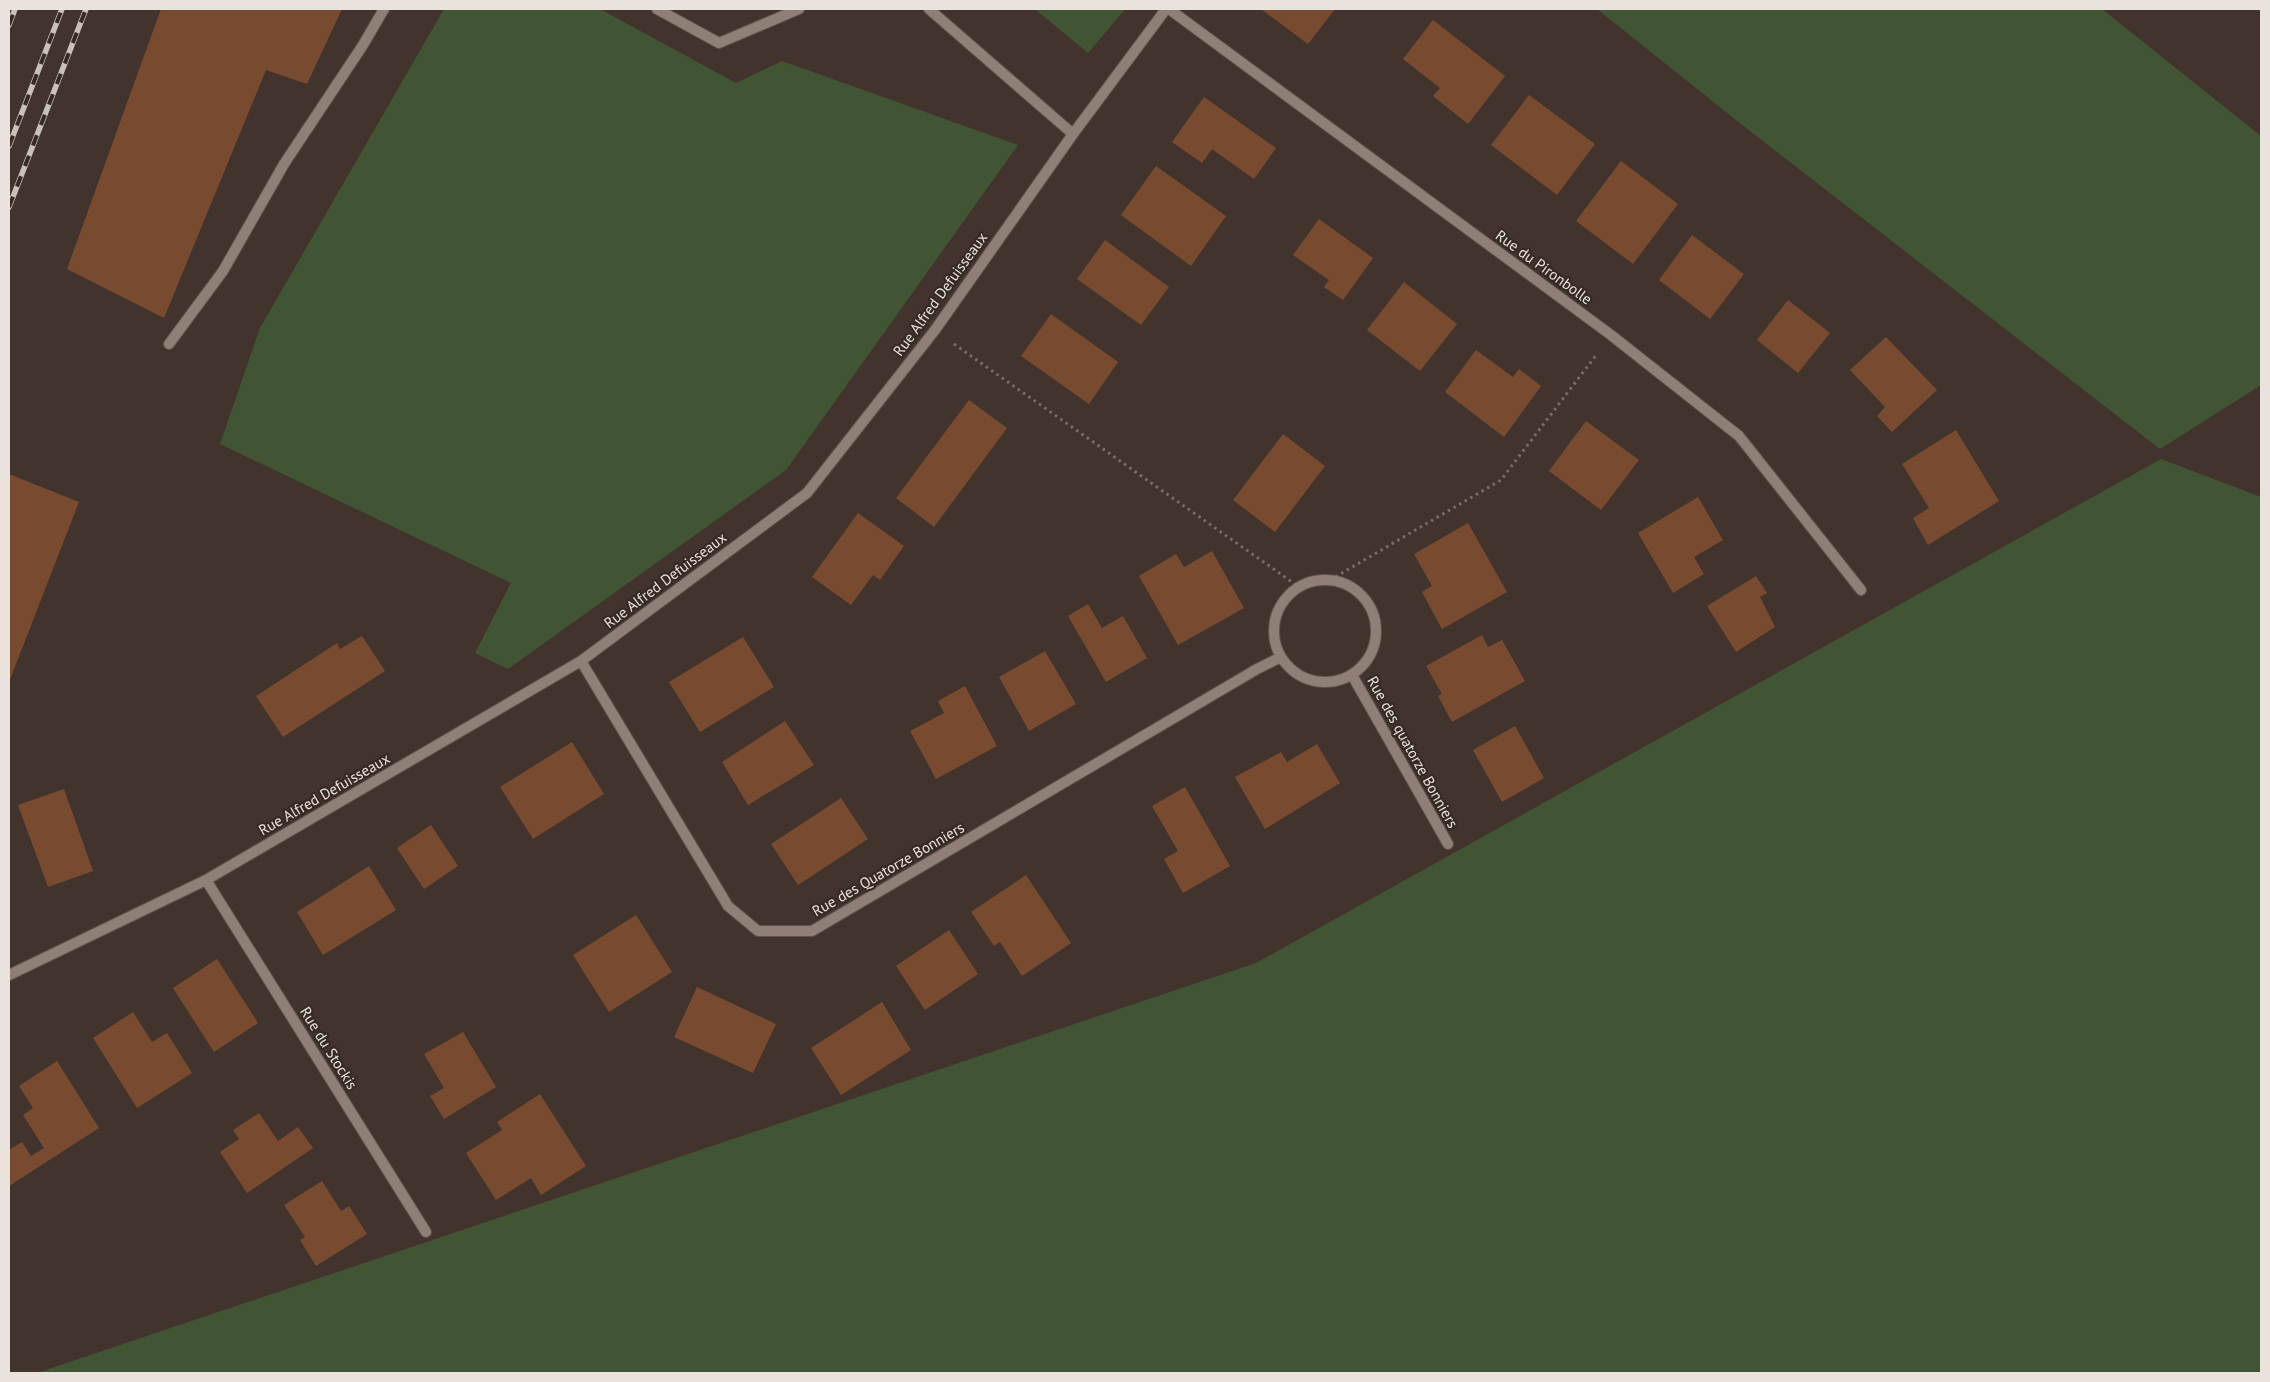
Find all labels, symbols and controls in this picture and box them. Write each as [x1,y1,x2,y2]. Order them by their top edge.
street label: Rue du Pironbolle [1492,226,1596,308]
street label: Rue Alfred Defuisseaux [889,228,992,360]
street label: Rue Alfred Defuisseaux [600,528,730,632]
street label: Rue des quatorze Bonniers [1363,673,1463,831]
street label: Rue Alfred Defuisseaux [255,748,393,839]
street label: Rue des Quatorze Bonniers [808,818,968,920]
street label: Rue du Stockis [296,1003,362,1093]

